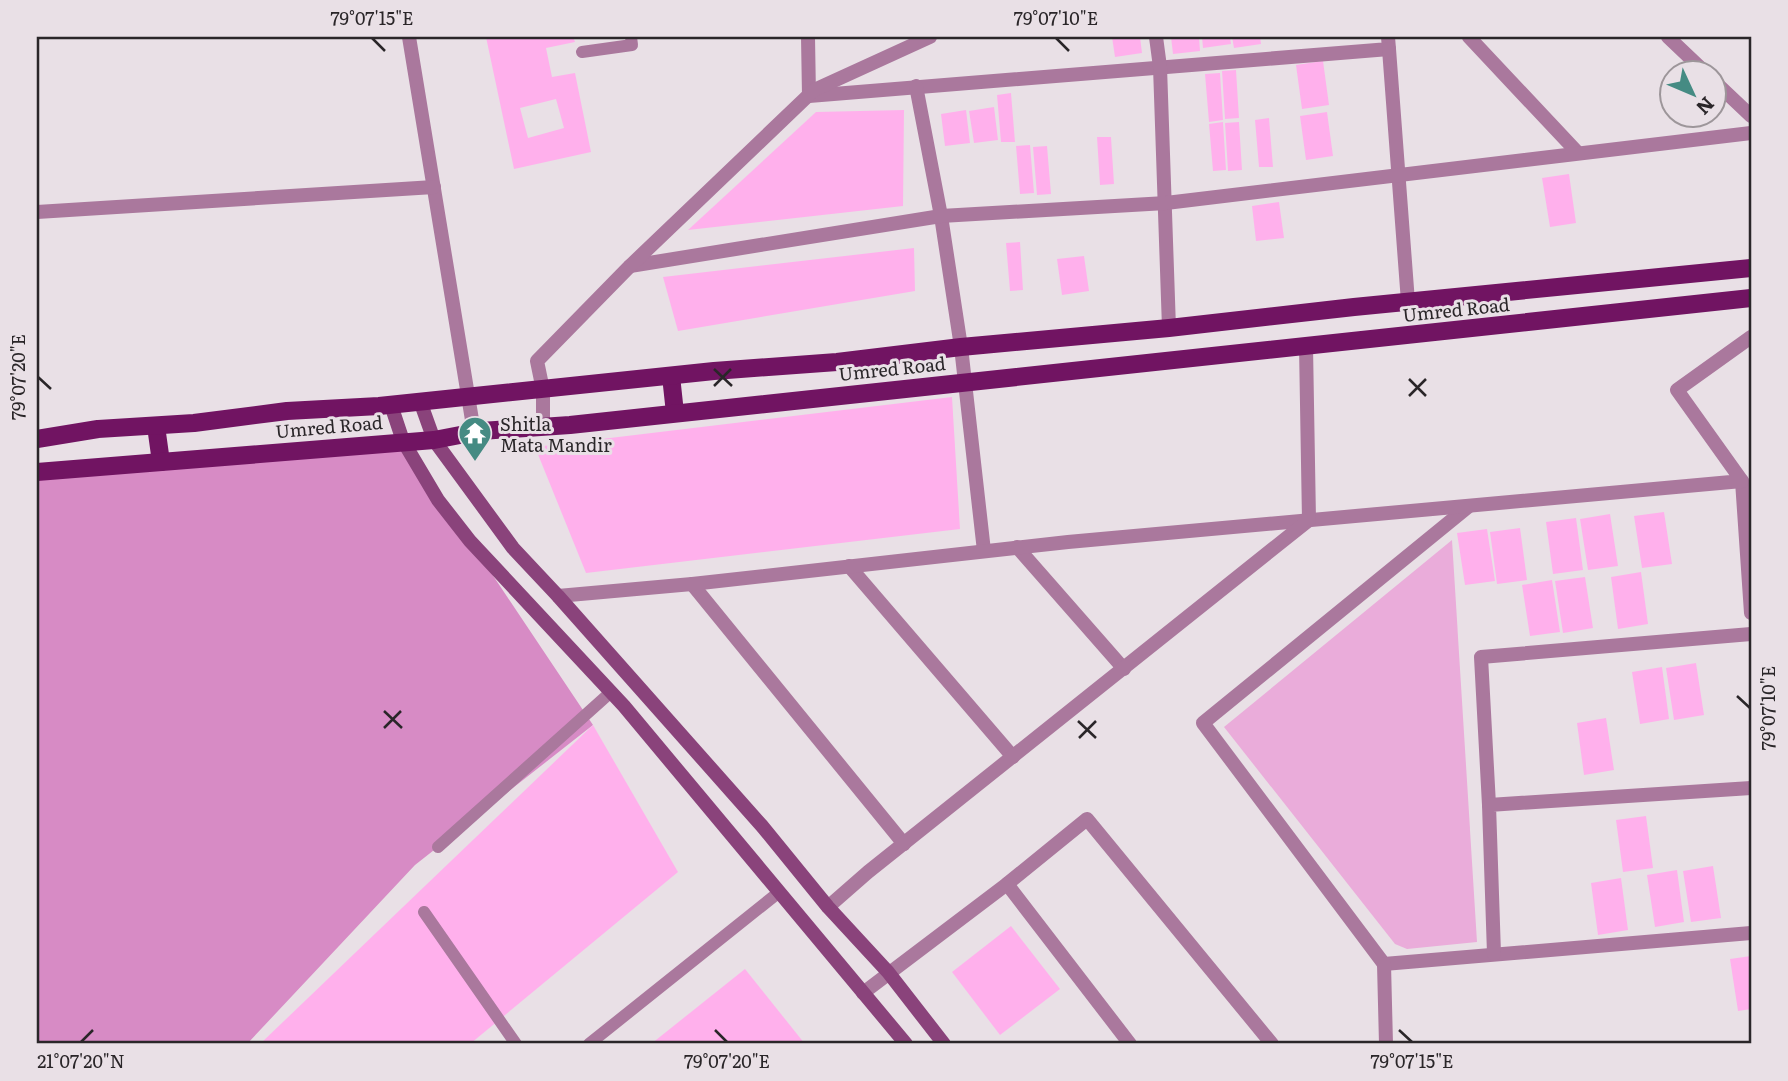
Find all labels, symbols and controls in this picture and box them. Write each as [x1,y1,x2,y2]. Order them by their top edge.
text: 79°07'15"E [330,4,414,31]
text: 79°07'10"E [1014,4,1098,31]
north arrow [1658,60,1728,130]
text: N [1690,91,1722,122]
street label: Umred Road [1401,290,1511,328]
text: 79°07'20"E [4,334,31,420]
street label: Umred Road [837,349,947,387]
street label: Umred Road [274,408,384,444]
place label: Shitla Mata Mandir [500,410,612,458]
temple icon: Shitla Mata Mandir [456,414,494,463]
text: 79°07'10"E [1754,666,1781,750]
text: 21°07'20"N [37,1047,125,1074]
text: 79°07'20"E [684,1047,770,1074]
text: 79°07'15"E [1370,1047,1454,1074]

